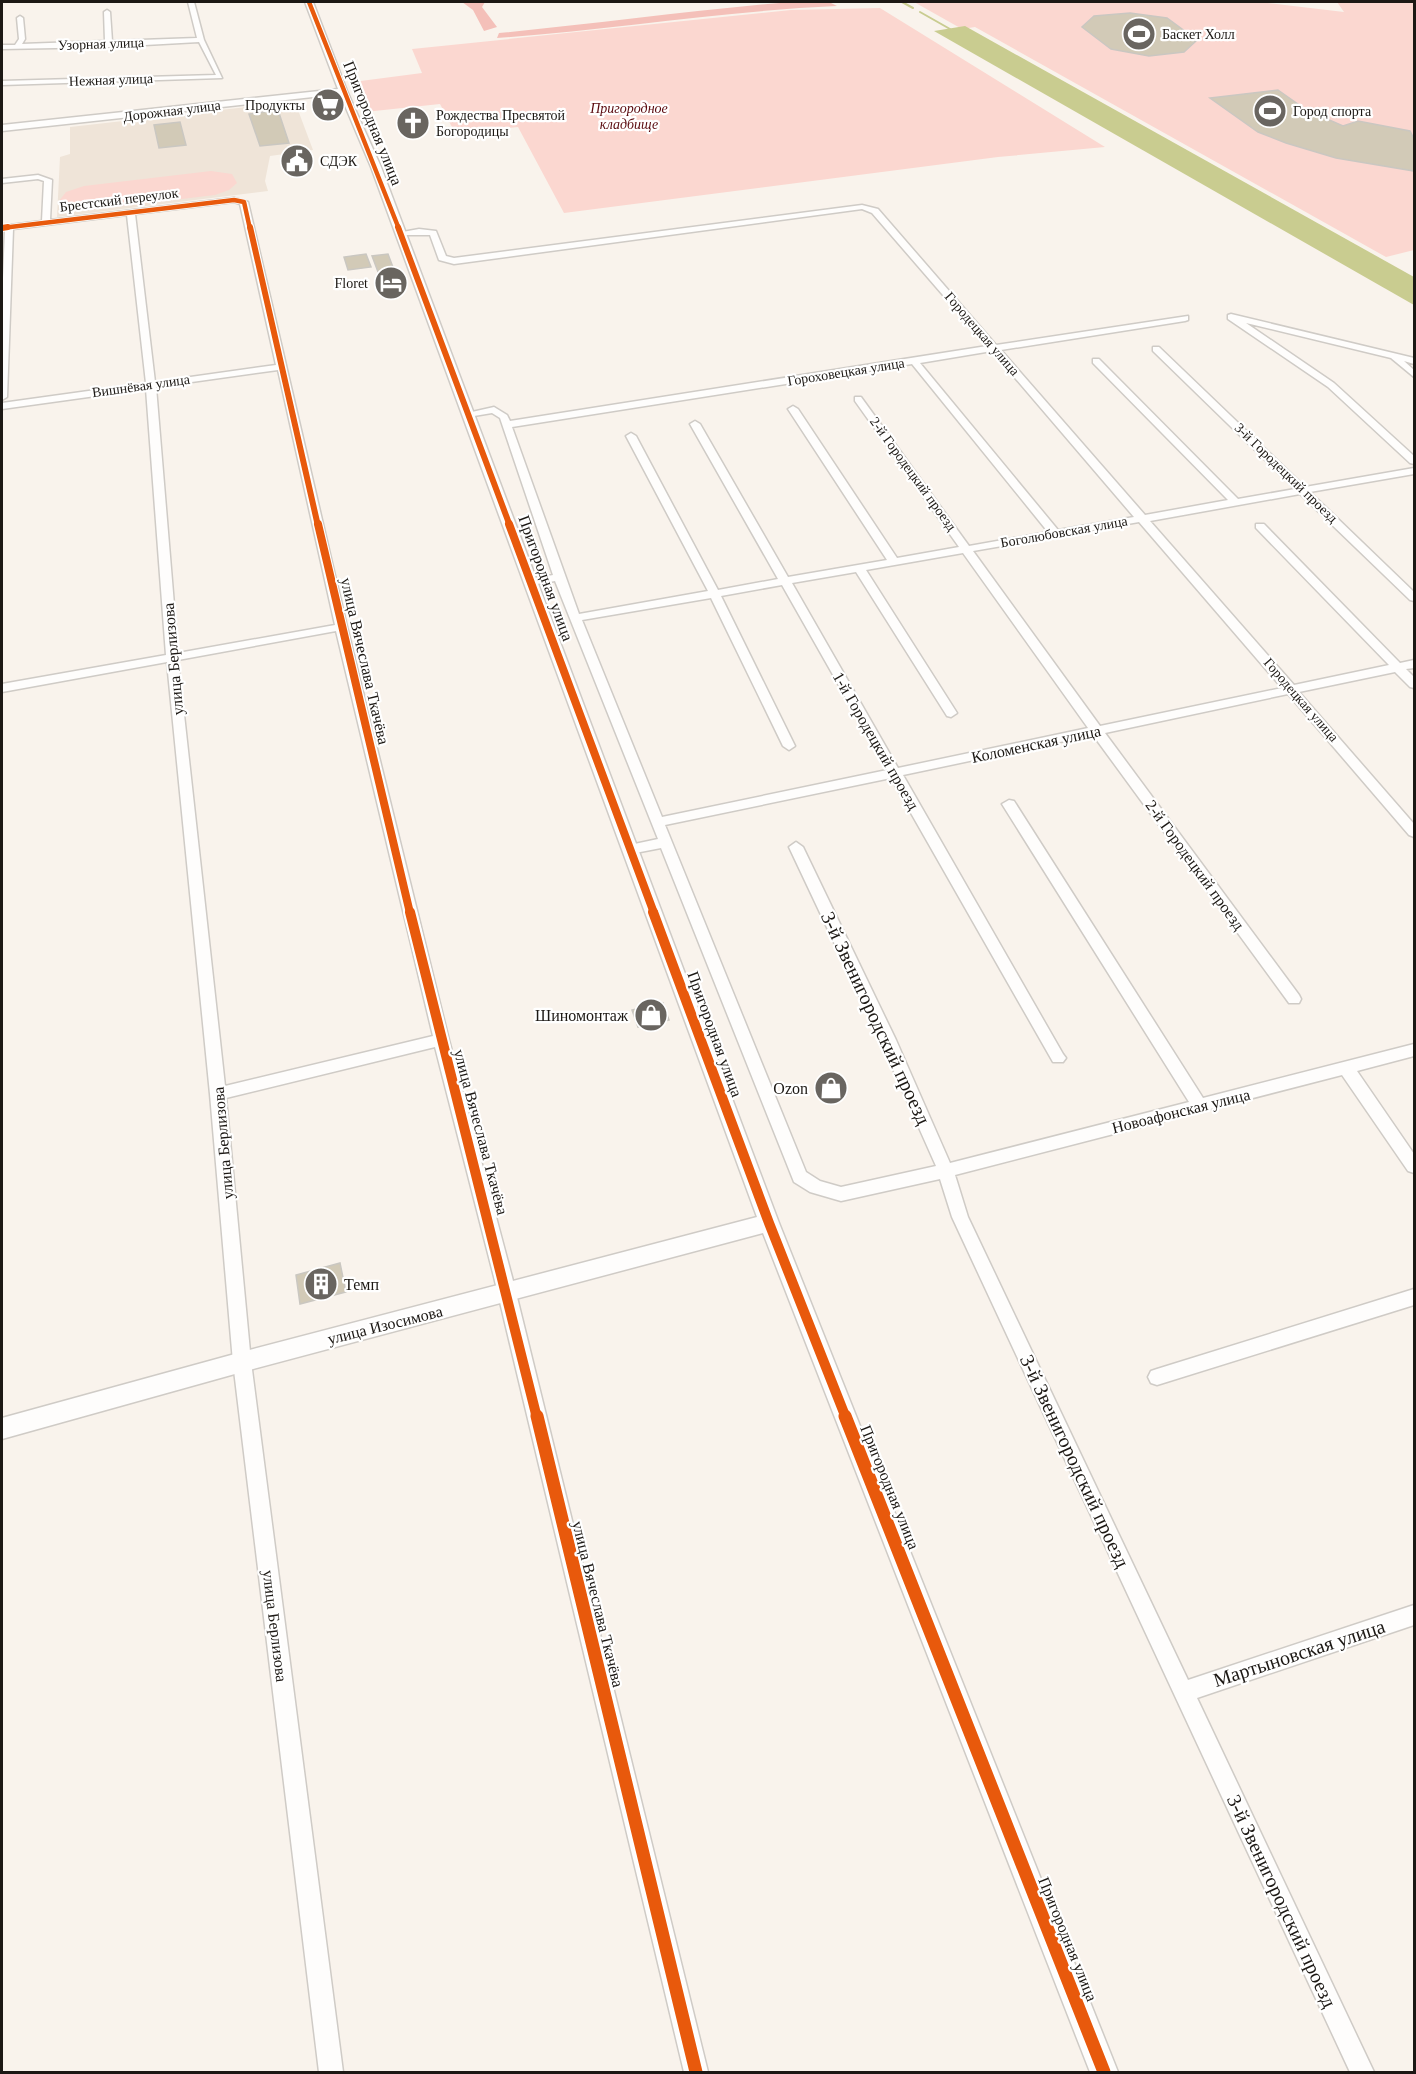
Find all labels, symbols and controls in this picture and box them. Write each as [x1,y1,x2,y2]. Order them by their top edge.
sports icon: Баскет Холл [1121,16,1157,52]
place label: Баскет Холл [1162,27,1235,42]
street label: Узорная улица [58,35,145,53]
street label: Пригородная улица [339,58,406,188]
street label: Нежная улица [69,71,154,89]
supermarket icon: Продукты [310,87,346,123]
sports icon: Город спорта [1252,93,1288,129]
street label: Дорожная улица [122,97,222,124]
place label: Продукты [245,98,306,113]
park label: Пригородное кладбище [589,101,668,132]
place label: Город спорта [1293,104,1372,119]
church icon: Рождества Пресвятой Богородицы [395,105,431,141]
place label: Рождества Пресвятой Богородицы [436,108,566,139]
public building icon: СДЭК [279,143,315,179]
place label: СДЭК [320,154,358,169]
street label: Брестский переулок [59,185,179,215]
hotel icon: Floret [373,265,409,301]
place label: Floret [335,276,368,291]
street label: Городецкая улица [942,289,1023,379]
street label: Гороховецкая улица [786,355,906,389]
street label: Вишнёвая улица [91,372,192,400]
street label: 2-й Городецкий проезд [867,414,959,534]
street label: 3-й Городецкий проезд [1232,420,1340,526]
street label: Пригородная улица [514,513,577,644]
street label: Боголюбовская улица [999,513,1130,551]
street label: улица Вячеслава Ткачёва [337,576,392,746]
street label: улица Берлизова [160,602,187,716]
street label: Городецкая улица [1261,655,1342,745]
street label: 1-й Городецкий проезд [829,669,922,813]
street label: Коломенская улица [970,722,1102,767]
street label: 2-й Городецкий проезд [1141,797,1248,934]
street label: 3-й Звенигородский проезд [816,908,935,1128]
street label: Пригородная улица [683,969,746,1100]
shop icon: Шиномонтаж [633,997,669,1033]
place label: Шиномонтаж [535,1007,629,1024]
street label: улица Вячеслава Ткачёва [450,1047,511,1217]
shop icon: Ozon [813,1070,849,1106]
place label: Ozon [773,1080,808,1097]
street label: улица Берлизова [210,1086,237,1200]
street label: Новоафонская улица [1110,1086,1252,1137]
building icon: Темп [303,1266,339,1302]
place label: Темп [344,1276,379,1293]
street label: улица Изосимова [326,1302,445,1348]
street label: 3-й Звенигородский проезд [1015,1351,1134,1571]
street label: Пригородная улица [856,1422,923,1552]
street label: улица Вячеслава Ткачёва [568,1519,627,1689]
street label: улица Берлизова [259,1569,290,1683]
street label: Мартыновская улица [1210,1615,1388,1692]
street label: 3-й Звенигородский проезд [1222,1791,1341,2011]
street label: Пригородная улица [1034,1874,1101,2004]

